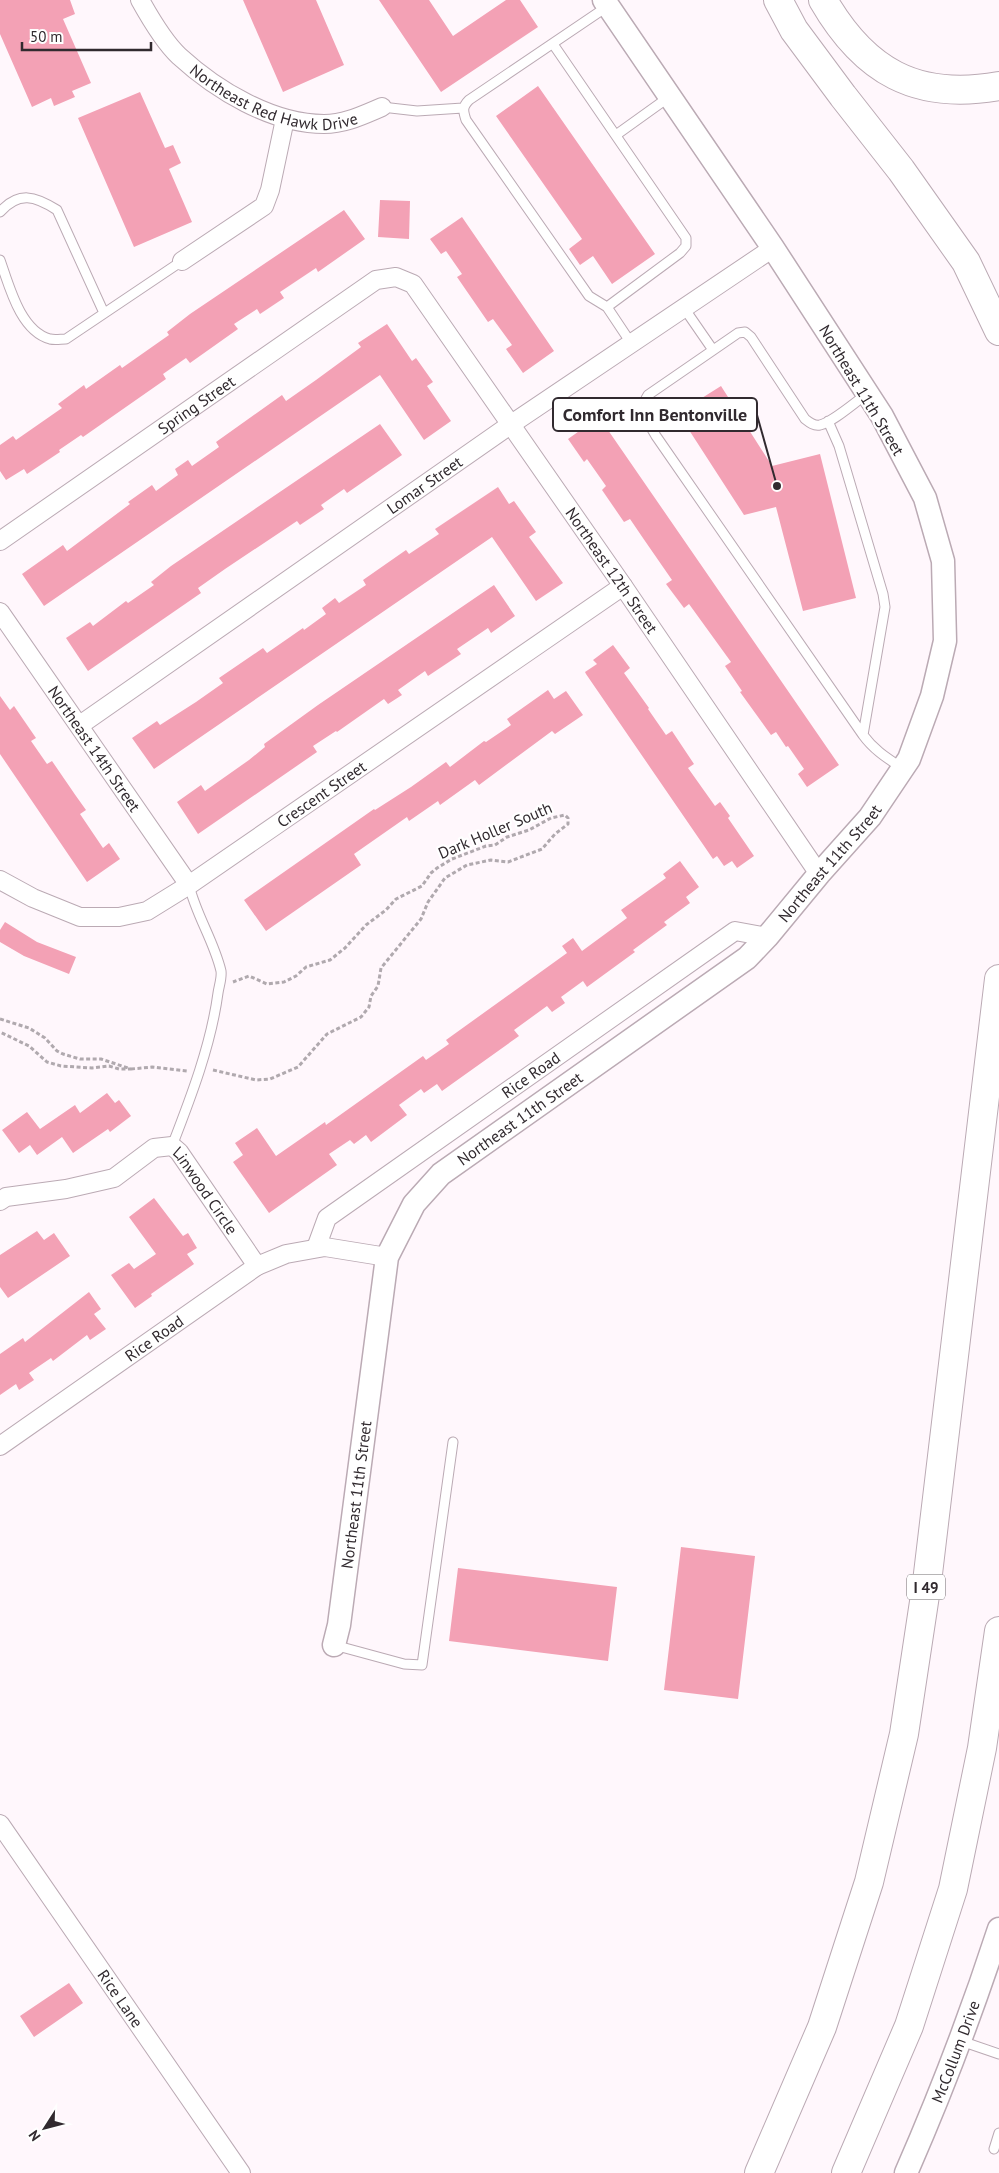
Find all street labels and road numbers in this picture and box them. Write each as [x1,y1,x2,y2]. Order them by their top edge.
street label: Northeast Red Hawk Drive [186,60,360,134]
street label: Northeast 11th Street [815,321,909,459]
street label: Spring Street [154,371,239,438]
street label: Lomar Street [383,451,467,518]
street label: Northeast 12th Street [561,503,663,638]
street label: Northeast 14th Street [44,682,145,816]
street label: Crescent Street [273,756,370,831]
street label: Dark Holler South [435,797,555,863]
street label: Northeast 11th Street [774,800,886,926]
street label: Rice Road [498,1047,564,1102]
street label: Northeast 11th Street [453,1067,587,1169]
street label: Linwood Circle [169,1142,242,1238]
street label: Rice Road [121,1311,187,1366]
street label: Northeast 11th Street [336,1419,376,1570]
road number: I 49 [907,1574,945,1600]
street label: Rice Lane [94,1966,147,2031]
street label: McCollum Drive [927,1998,984,2106]

